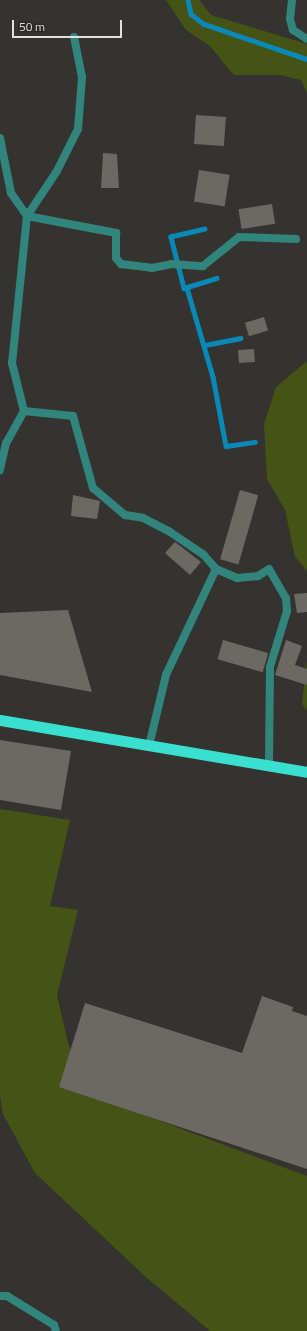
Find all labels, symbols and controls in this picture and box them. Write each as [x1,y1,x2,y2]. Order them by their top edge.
scale bar [14,12,124,38]
text: 50 m [19,17,45,36]

